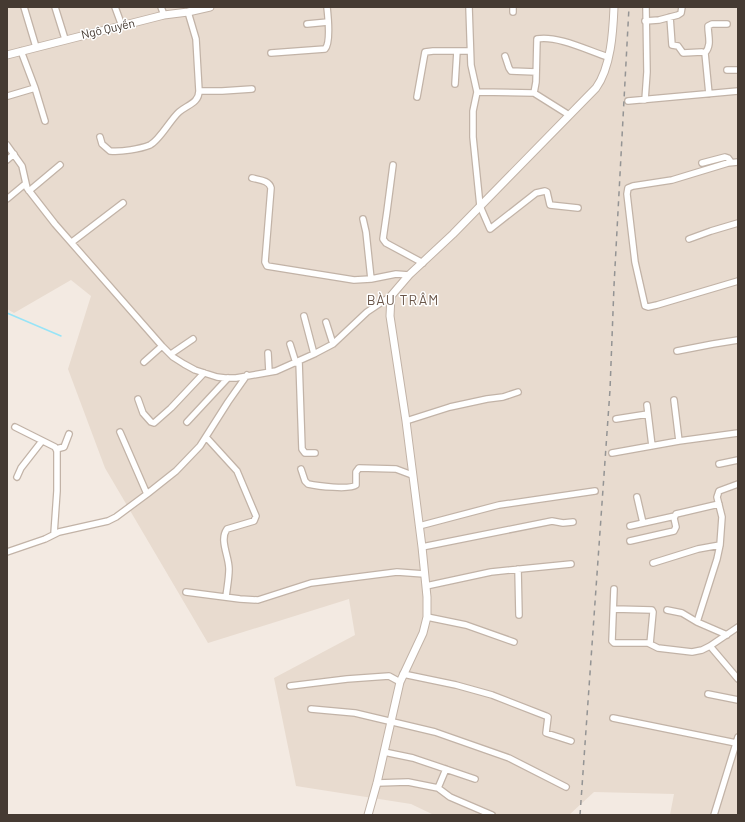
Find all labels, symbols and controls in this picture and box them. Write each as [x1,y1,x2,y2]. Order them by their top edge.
street label: Ngô Quyền [79,15,136,41]
district label: BÀU TRÂM [367,291,439,308]

